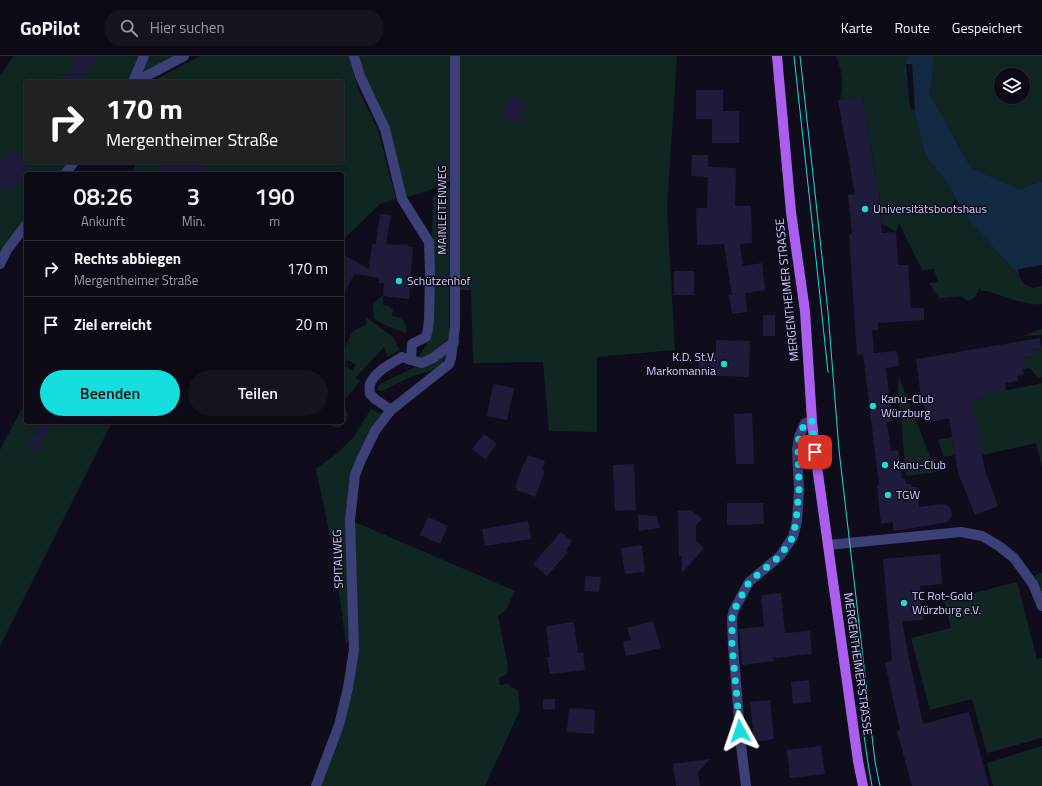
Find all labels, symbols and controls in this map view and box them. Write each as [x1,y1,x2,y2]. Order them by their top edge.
search box [104,10,384,46]
text: GoPilot [20,13,80,42]
text: Hier suchen [150,16,225,39]
icon: search [118,17,140,39]
text: Karte [841,17,873,38]
text: Route [895,17,930,38]
text: Gespeichert [952,17,1022,38]
map controls [994,68,1030,104]
button: layers [994,68,1030,104]
text: 170 m [106,87,183,130]
icon: right [40,96,92,148]
text: Mergentheimer Straße [106,126,278,153]
street label: MAINLEITENWEG [432,165,451,255]
text: 08:26 [73,178,133,214]
text: 3 [187,178,200,214]
text: 190 [254,178,295,214]
place label: Universitätsbootshaus [873,199,987,218]
marker: Universitätsbootshaus [860,204,870,214]
text: Ankunft [81,211,125,231]
text: Min. [182,211,205,231]
text: m [269,211,280,231]
street label: MERGENTHEIMER STRASSE [769,217,803,363]
text: Rechts abbiegen [74,247,181,270]
text: 170 m [287,257,328,280]
icon: right [40,258,62,280]
text: Mergentheimer Straße [74,270,198,290]
place label: Schützenhof [407,271,470,290]
marker: Schützenhof [394,276,404,286]
text: Ziel erreicht [74,313,152,336]
text: 20 m [295,313,328,336]
icon: arrive [40,314,62,336]
place label: K.D. St.V. Markomannia [646,347,716,380]
marker: K.D. St.V. Markomannia [719,359,729,369]
button: Beenden [40,370,180,416]
button: Teilen [188,370,328,416]
place label: Kanu-Club Würzburg [881,389,934,422]
marker: Kanu-Club Würzburg [868,401,878,411]
pin [798,435,832,469]
icon: arrive [804,441,826,463]
place label: Kanu-Club [893,455,946,474]
marker: Kanu-Club [880,460,890,470]
place label: TGW [896,485,920,504]
marker: TGW [883,490,893,500]
street label: SPITALWEG [327,529,348,589]
place label: TC Rot-Gold Würzburg e.V. [912,586,981,619]
street label: MERGENTHEIMER STRASSE [839,591,878,737]
marker: TC Rot-Gold Würzburg e.V. [899,598,909,608]
position arrow [719,710,761,752]

